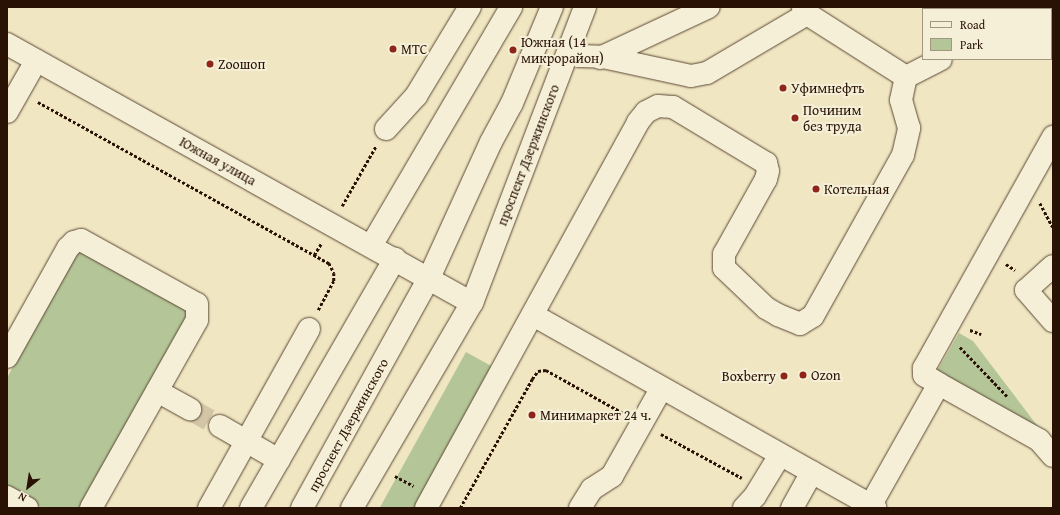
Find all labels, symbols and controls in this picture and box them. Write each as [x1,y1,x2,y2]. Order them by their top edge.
legend [922,8,1052,60]
text: Road [960,16,985,33]
place label: Южная (14 микрорайон) [521,34,604,66]
text: Park [960,36,983,53]
place label: МТС [401,41,427,57]
marker: МТС [388,44,398,54]
marker: Южная (14 микрорайон) [508,45,518,55]
place label: Zooшоп [218,56,265,72]
marker: Zooшоп [205,59,215,69]
place label: Уфимнефть [791,80,865,96]
street label: проспект Дзержинского [493,82,563,228]
marker: Уфимнефть [778,83,788,93]
place label: Починим без труда [803,102,862,134]
marker: Починим без труда [790,113,800,123]
street label: Южная улица [177,133,259,189]
place label: Котельная [824,181,889,197]
marker: Котельная [811,184,821,194]
street label: проспект Дзержинского [304,355,392,495]
place label: Ozon [811,367,841,383]
place label: Boxberry [722,368,776,384]
marker: Ozon [798,370,808,380]
marker: Boxberry [779,371,789,381]
place label: Минимаркет 24 ч. [540,407,651,423]
marker: Минимаркет 24 ч. [527,410,537,420]
north arrow [8,467,48,507]
text: N [15,489,29,506]

